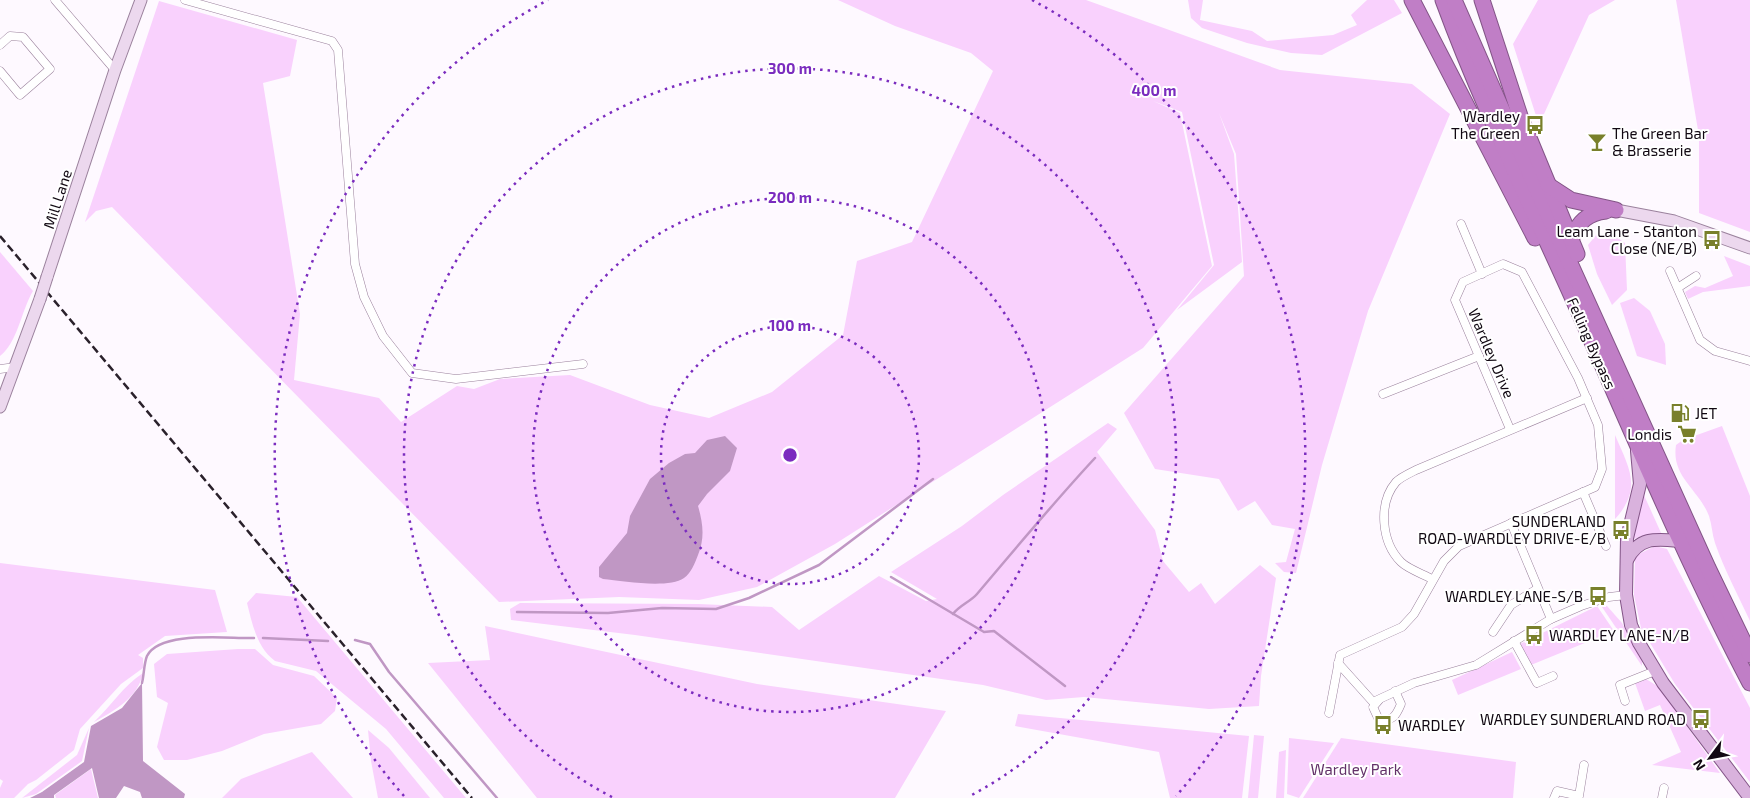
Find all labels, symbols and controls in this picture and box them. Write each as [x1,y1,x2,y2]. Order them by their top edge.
text: 300 m [768,59,812,77]
text: 400 m [1132,81,1176,99]
place label: Wardley The Green [1451,107,1520,142]
bus stop icon: Wardley The Green [1524,114,1546,136]
place label: The Green Bar & Brasserie [1612,124,1708,159]
bar icon: The Green Bar & Brasserie [1586,131,1608,153]
street label: Mill Lane [39,167,75,231]
text: 200 m [768,188,812,206]
place label: Leam Lane - Stanton Close (NE/B) [1556,222,1697,257]
bus stop icon: Leam Lane - Stanton Close (NE/B) [1701,229,1723,251]
street label: Felling Bypass [1564,294,1620,392]
street label: Wardley Drive [1465,305,1519,401]
text: 100 m [769,316,811,334]
fuel station icon: JET [1669,402,1691,424]
place label: JET [1695,404,1718,422]
supermarket icon: Londis [1676,423,1698,445]
place label: Londis [1627,425,1672,443]
centre of rings [781,446,799,464]
place label: SUNDERLAND ROAD-WARDLEY DRIVE-E/B [1418,512,1606,547]
bus stop icon: SUNDERLAND ROAD-WARDLEY DRIVE-E/B [1610,519,1632,541]
bus stop icon: WARDLEY LANE-S/B [1587,585,1609,607]
place label: WARDLEY LANE-S/B [1445,587,1583,605]
bus stop icon: WARDLEY LANE-N/B [1523,624,1545,646]
place label: WARDLEY LANE-N/B [1549,626,1689,644]
bus stop icon: WARDLEY SUNDERLAND ROAD [1690,708,1712,730]
place label: WARDLEY SUNDERLAND ROAD [1480,710,1686,728]
bus stop icon: WARDLEY [1372,714,1394,736]
place label: WARDLEY [1398,716,1466,734]
north arrow [1685,733,1735,783]
text: N [1689,756,1708,774]
park label: Wardley Park [1311,760,1402,778]

